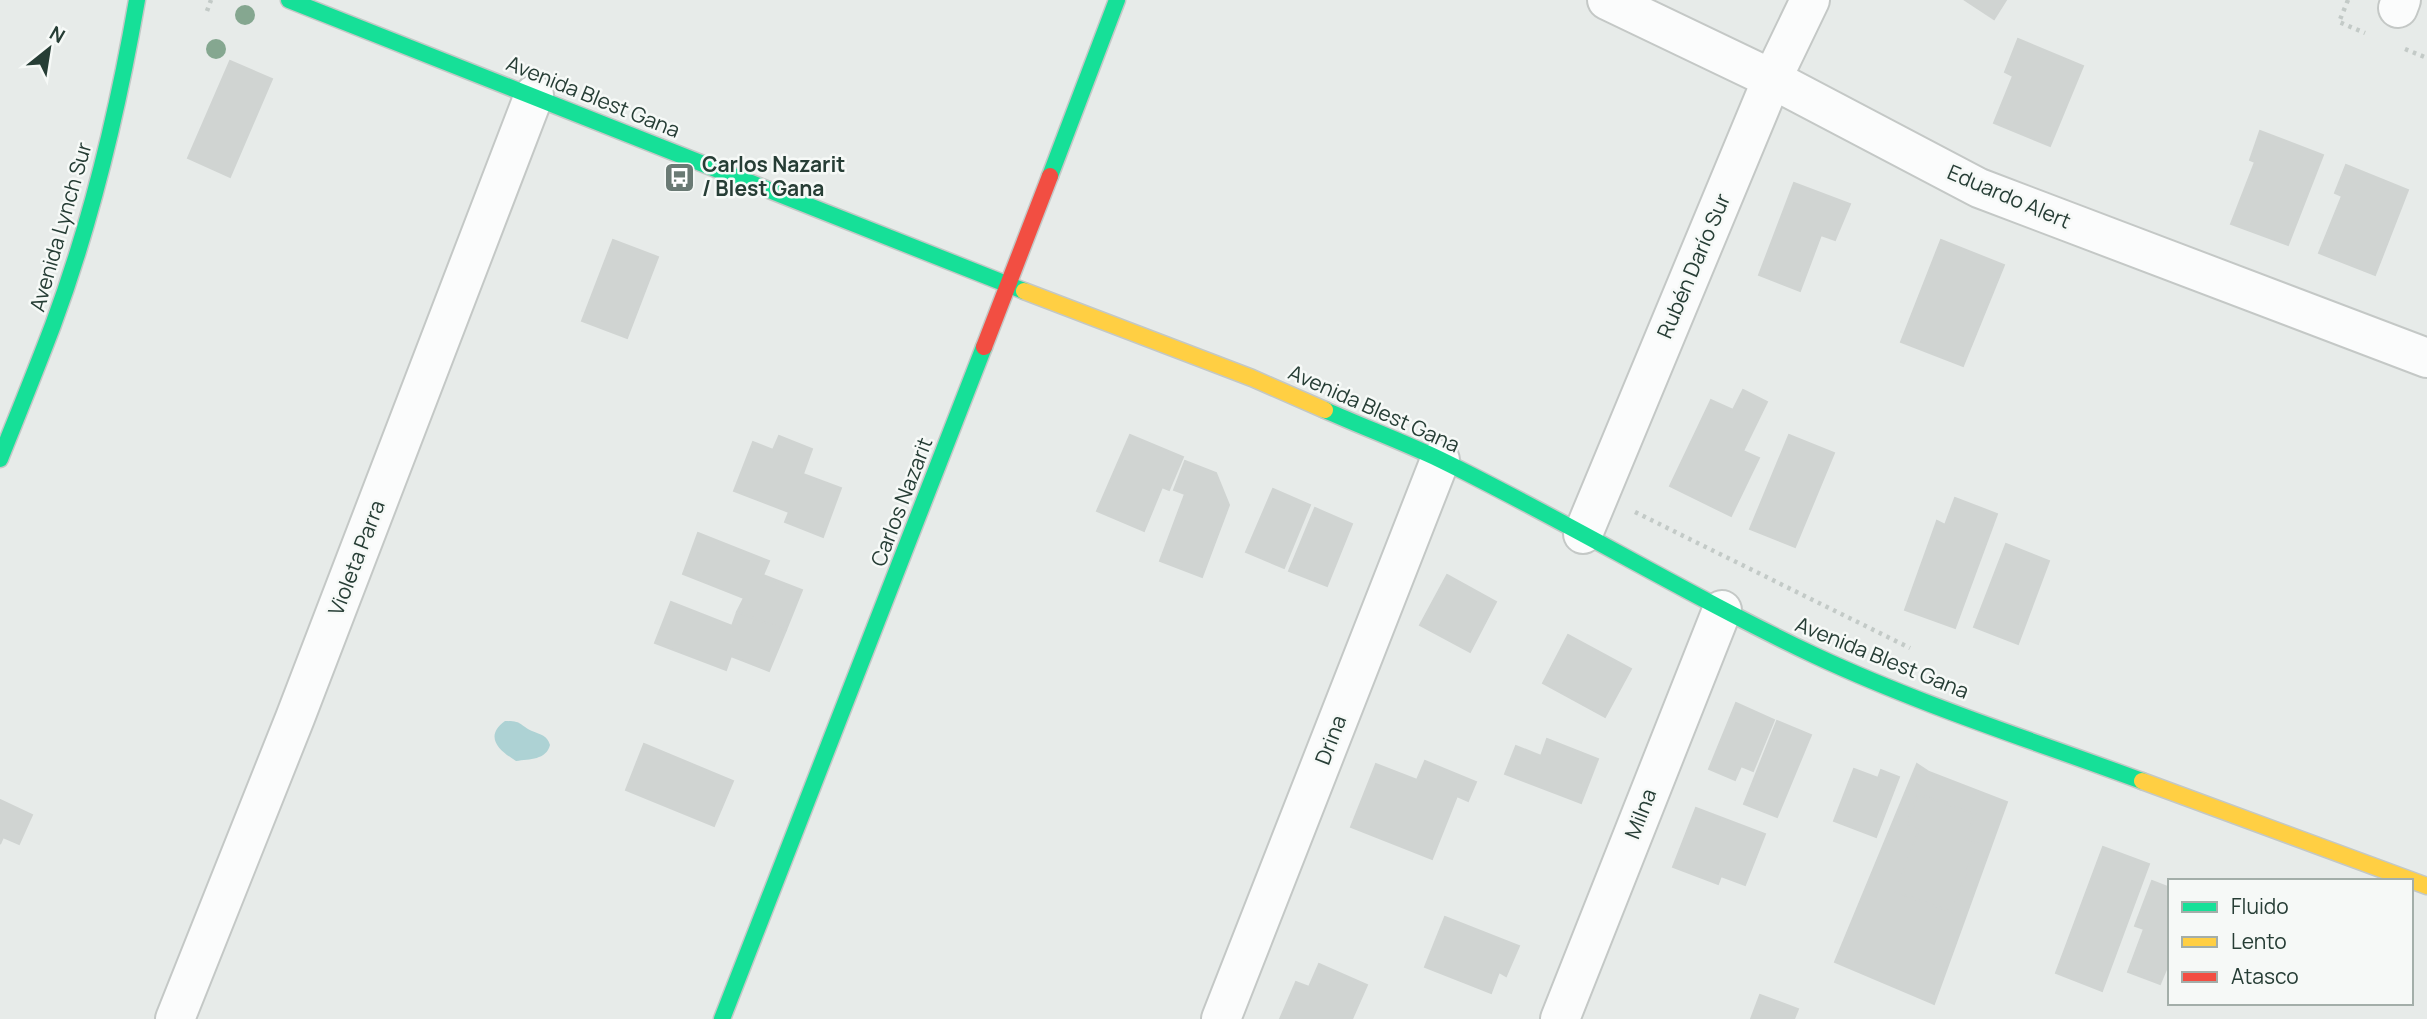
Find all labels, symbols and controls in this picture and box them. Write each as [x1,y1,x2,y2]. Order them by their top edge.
north arrow [14,14,84,84]
text: N [45,20,70,49]
street label: Avenida Blest Gana [503,49,684,144]
street label: Avenida Lynch Sur [22,138,98,315]
place label: Carlos Nazarit / Blest Gana [702,150,845,202]
street label: Eduardo Alert [1943,158,2075,235]
bus stop icon: Carlos Nazarit / Blest Gana [662,160,696,194]
street label: Rubén Darío Sur [1650,189,1736,342]
street label: Avenida Blest Gana [1284,358,1464,458]
street label: Carlos Nazarit [864,433,938,570]
street label: Violeta Parra [321,496,391,619]
street label: Avenida Blest Gana [1792,610,1973,705]
street label: Drina [1308,711,1352,768]
street label: Milna [1618,785,1662,843]
legend [2168,879,2413,1005]
text: Fluido [2231,892,2289,920]
text: Lento [2231,927,2287,955]
text: Atasco [2231,962,2299,990]

